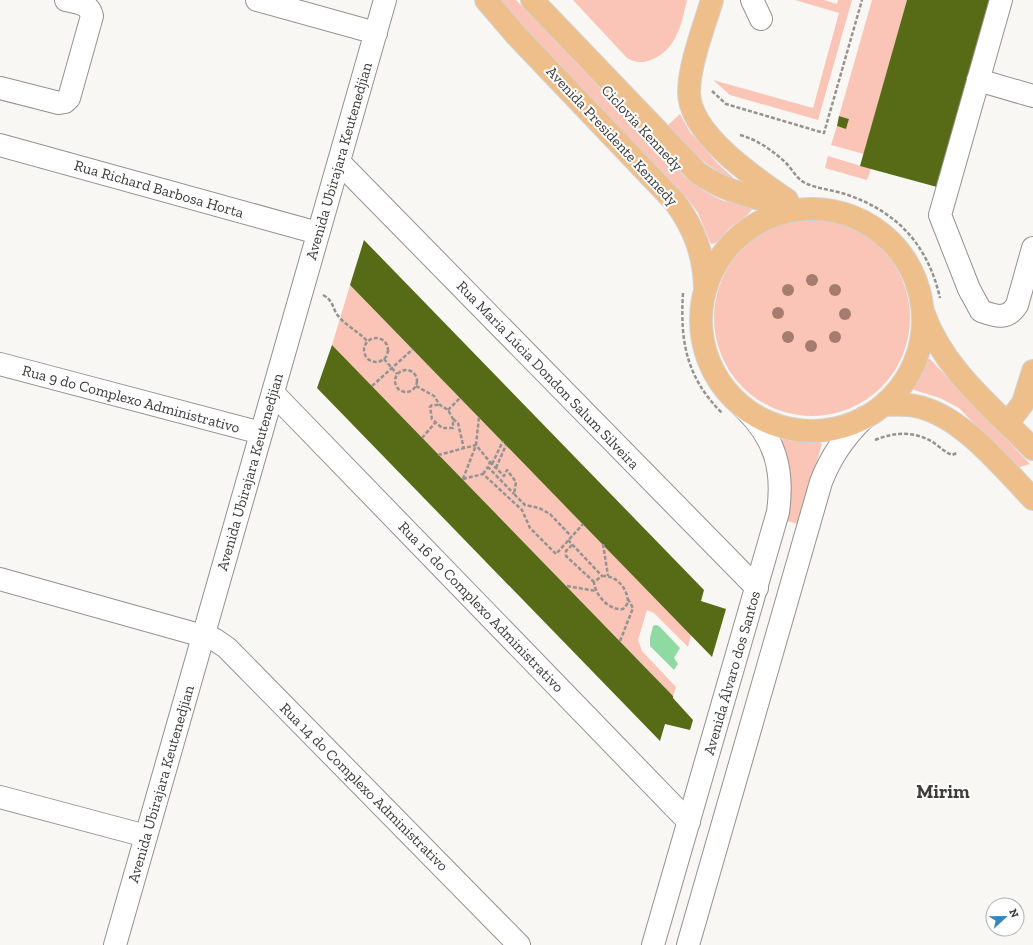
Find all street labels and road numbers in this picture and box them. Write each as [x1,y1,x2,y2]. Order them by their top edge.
street label: Avenida Ubirajara Keutenedjian [302,60,376,262]
street label: Avenida Presidente Kennedy [543,63,682,210]
street label: Ciclovia Kennedy [598,81,687,175]
street label: Rua Richard Barbosa Horta [72,156,246,222]
street label: Rua Maria Lúcia Dondon Salum Silveira [453,277,643,473]
street label: Rua 9 do Complexo Administrativo [20,361,242,437]
street label: Avenida Ubirajara Keutenedjian [213,371,287,573]
street label: Rua 16 do Complexo Administrativo [394,518,568,696]
street label: Avenida Álvaro dos Santos [700,589,764,757]
street label: Avenida Ubirajara Keutenedjian [124,683,198,885]
street label: Rua 14 do Complexo Administrativo [276,699,452,875]

